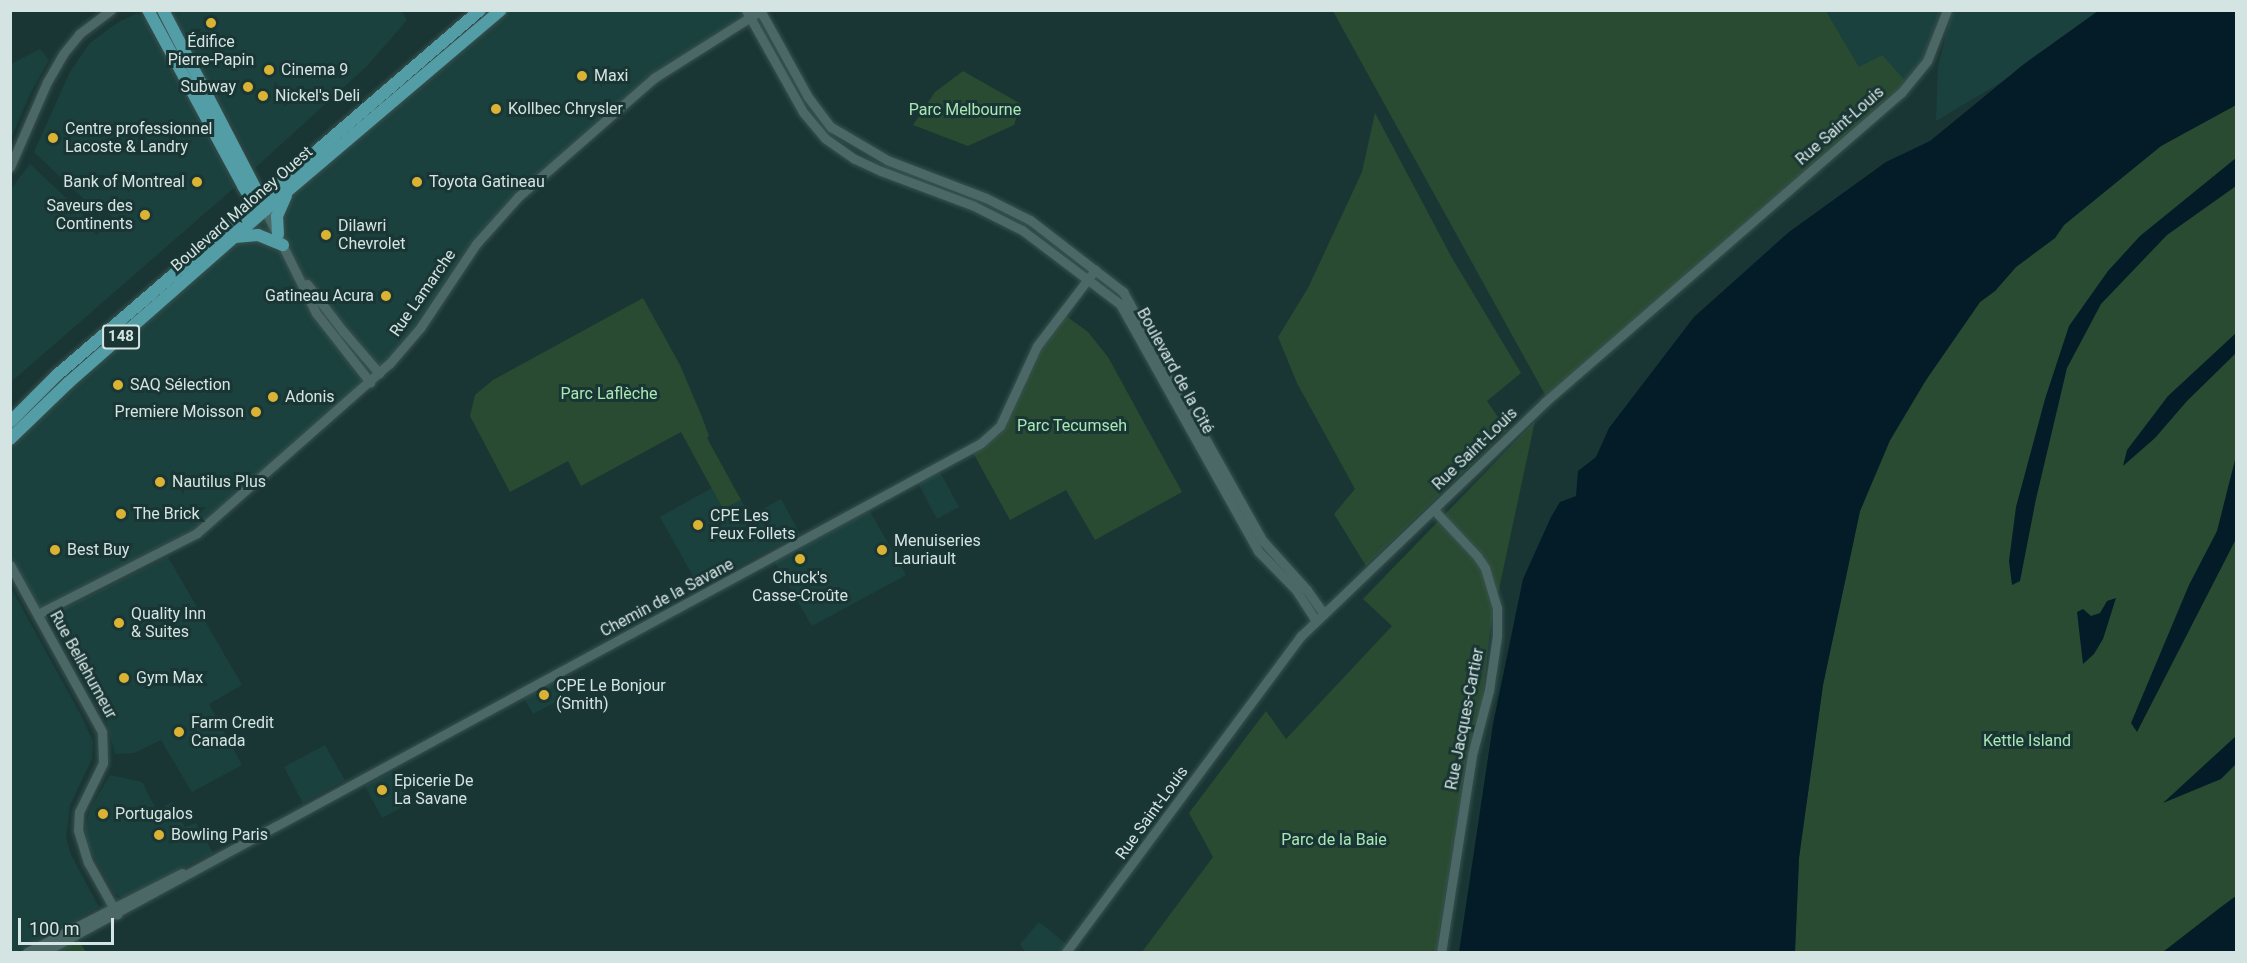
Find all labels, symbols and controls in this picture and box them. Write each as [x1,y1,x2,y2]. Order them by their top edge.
marker: Édifice Pierre-Papin [204,16,218,30]
place label: Édifice Pierre-Papin [168,32,254,70]
place label: Cinema 9 [281,60,348,80]
marker: Cinema 9 [262,63,276,77]
place label: Maxi [594,66,628,86]
marker: Maxi [575,69,589,83]
place label: Subway [181,77,236,97]
marker: Subway [241,80,255,94]
street label: Rue Saint-Louis [1792,83,1888,169]
place label: Nickel's Deli [275,86,360,106]
marker: Nickel's Deli [256,89,270,103]
place label: Kollbec Chrysler [508,99,623,119]
park label: Parc Melbourne [909,100,1021,120]
marker: Kollbec Chrysler [489,102,503,116]
place label: Centre professionnel Lacoste & Landry [65,119,213,157]
marker: Centre professionnel Lacoste & Landry [46,131,60,145]
street label: Boulevard Maloney Ouest [167,142,317,276]
place label: Bank of Montreal [63,172,185,192]
place label: Toyota Gatineau [429,172,545,192]
marker: Bank of Montreal [190,175,204,189]
marker: Toyota Gatineau [410,175,424,189]
place label: Saveurs des Continents [47,196,133,234]
marker: Saveurs des Continents [138,208,152,222]
place label: Dilawri Chevrolet [338,216,405,254]
marker: Dilawri Chevrolet [319,228,333,242]
street label: Rue Lamarche [386,246,460,340]
place label: Gatineau Acura [265,286,374,306]
marker: Gatineau Acura [379,289,393,303]
street label: Boulevard de la Cité [1132,305,1218,437]
road number: 148 [102,325,140,349]
place label: SAQ Sélection [130,375,231,395]
marker: SAQ Sélection [111,378,125,392]
park label: Parc Laflèche [561,384,657,404]
place label: Adonis [285,387,335,407]
marker: Adonis [266,390,280,404]
place label: Premiere Moisson [115,402,244,422]
street label: Rue Saint-Louis [1429,404,1521,494]
marker: Premiere Moisson [249,405,263,419]
park label: Parc Tecumseh [1017,416,1127,436]
place label: Nautilus Plus [172,472,266,492]
marker: Nautilus Plus [153,475,167,489]
place label: The Brick [133,504,200,524]
place label: CPE Les Feux Follets [710,506,795,544]
marker: The Brick [114,507,128,521]
marker: CPE Les Feux Follets [691,518,705,532]
place label: Menuiseries Lauriault [894,531,981,569]
place label: Best Buy [67,540,129,560]
marker: Best Buy [48,543,62,557]
marker: Menuiseries Lauriault [875,543,889,557]
marker: Chuck's Casse-Croûte [793,552,807,566]
street label: Chemin de la Savane [597,555,737,641]
place label: Chuck's Casse-Croûte [752,568,848,606]
place label: Quality Inn & Suites [131,604,206,642]
street label: Rue Bellehumeur [45,608,121,722]
marker: Quality Inn & Suites [112,616,126,630]
street label: Rue Jacques-Cartier [1442,646,1488,792]
place label: Gym Max [136,668,203,688]
marker: Gym Max [117,671,131,685]
place label: CPE Le Bonjour (Smith) [556,676,666,714]
marker: CPE Le Bonjour (Smith) [537,688,551,702]
place label: Farm Credit Canada [191,713,274,751]
marker: Farm Credit Canada [172,725,186,739]
park label: Kettle Island [1983,731,2071,751]
street label: Rue Saint-Louis [1112,763,1192,863]
place label: Epicerie De La Savane [394,771,474,809]
marker: Epicerie De La Savane [375,783,389,797]
place label: Portugalos [115,804,193,824]
marker: Portugalos [96,807,110,821]
place label: Bowling Paris [171,825,268,845]
marker: Bowling Paris [152,828,166,842]
park label: Parc de la Baie [1281,830,1387,850]
scale bar [21,906,117,944]
text: 100 m [29,918,80,939]

